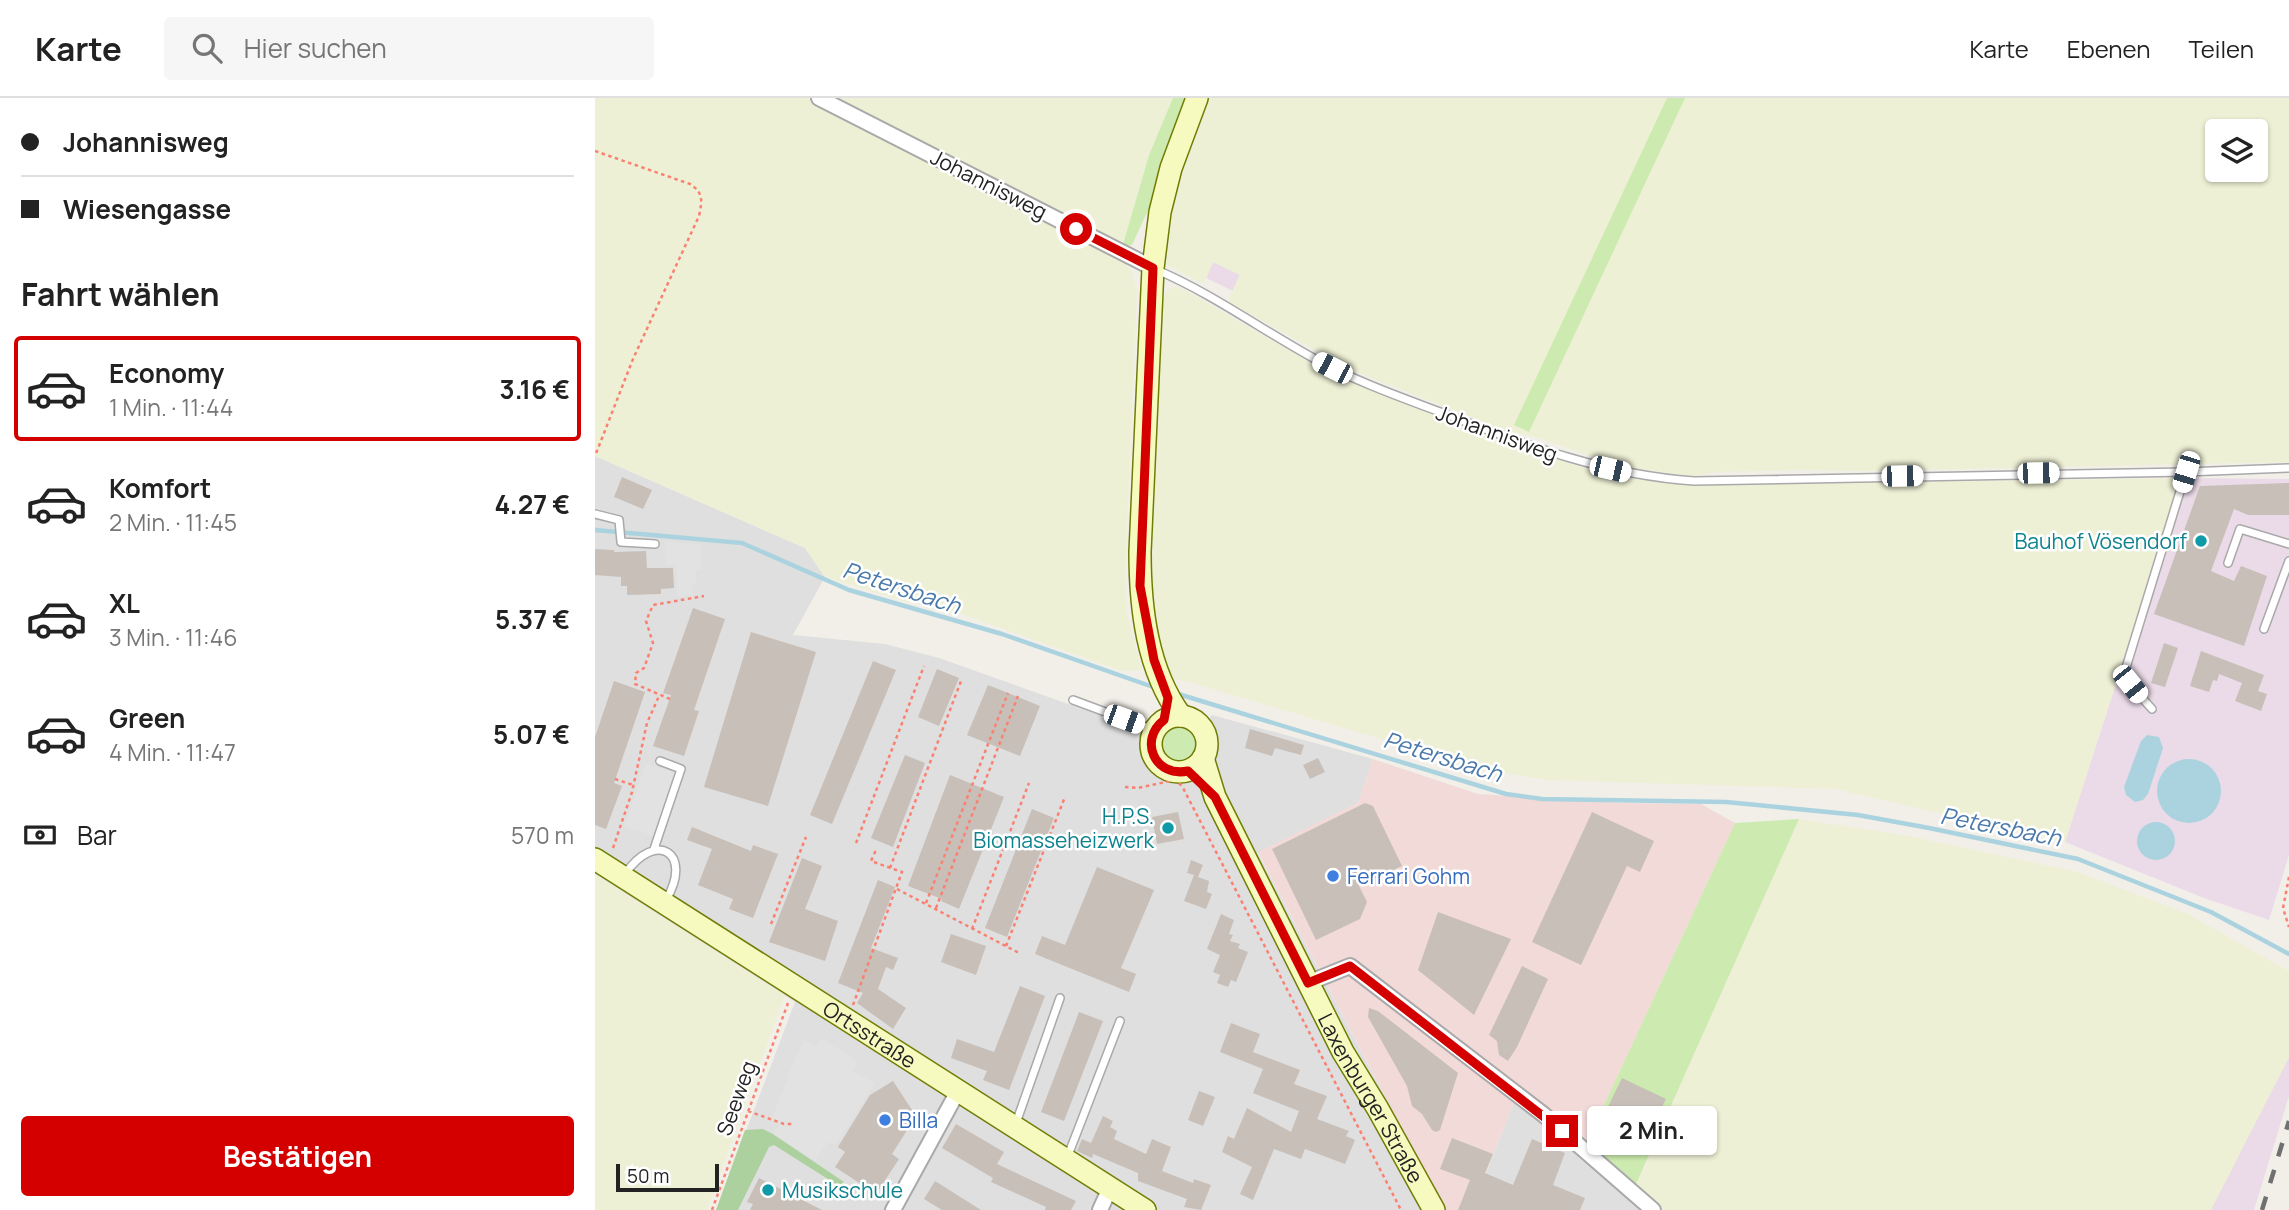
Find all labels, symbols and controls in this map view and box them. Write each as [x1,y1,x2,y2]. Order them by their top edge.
search box [164,17,654,80]
text: Karte [35,26,122,71]
icon: search [188,29,226,67]
text: Hier suchen [244,30,387,66]
text: Karte [1969,32,2029,65]
text: Ebenen [2067,32,2150,65]
text: Teilen [2188,32,2254,65]
map controls [2205,119,2268,182]
button: layers [2205,119,2268,182]
text: Johannisweg [63,124,229,160]
street label: Johannisweg [926,143,1052,225]
text: Wiesengasse [63,191,231,227]
route start [1060,213,1092,245]
text: Fahrt wählen [21,272,220,316]
car [1309,349,1356,387]
text: Economy [109,355,224,391]
icon: car [25,357,88,420]
text: 3.16 € [500,371,570,407]
text: 1 Min. · 11:44 [109,391,233,423]
street label: Johannisweg [1432,398,1562,468]
car [2170,449,2203,495]
car [1588,454,1633,484]
car [2017,462,2060,484]
car [1881,465,1924,487]
text: Komfort [109,470,211,506]
icon: car [25,472,88,535]
text: 4.27 € [495,486,570,522]
text: 2 Min. · 11:45 [109,506,237,538]
place label: Bauhof Vösendorf [2014,527,2188,555]
marker: Bauhof Vösendorf [2193,533,2209,549]
water label: Petersbach [839,553,966,622]
text: XL [109,585,140,621]
icon: car [25,587,88,650]
text: 5.37 € [495,601,570,637]
text: 3 Min. · 11:46 [109,621,238,653]
car [2109,661,2152,707]
text: Green [109,700,185,736]
icon: car [25,702,88,765]
car [1101,702,1148,736]
text: 5.07 € [493,716,570,752]
water label: Petersbach [1380,723,1507,790]
text: 4 Min. · 11:47 [109,736,236,768]
water label: Petersbach [1938,799,2065,854]
place label: H.P.S. Biomasseheizwerk [973,802,1155,854]
icon: cash [21,816,59,854]
text: Bar [77,817,117,853]
text: 570 m [511,819,574,851]
marker: H.P.S. Biomasseheizwerk [1160,820,1176,836]
place label: Ferrari Gohm [1347,862,1470,890]
marker: Ferrari Gohm [1325,868,1341,884]
street label: Ortsstraße [818,994,922,1075]
street label: Laxenburger Straße [1312,1008,1430,1188]
street label: Seeweg [710,1057,762,1139]
place label: Billa [899,1106,938,1134]
callout: 2 Min. [1587,1107,1716,1156]
marker: Billa [877,1112,893,1128]
text: 2 Min. [1619,1114,1685,1146]
route end [1546,1115,1578,1147]
button: Bestätigen [21,1116,574,1196]
scale bar [616,1161,719,1193]
text: 50 m [627,1163,669,1189]
place label: Musikschule [782,1176,903,1204]
marker: Musikschule [760,1182,776,1198]

